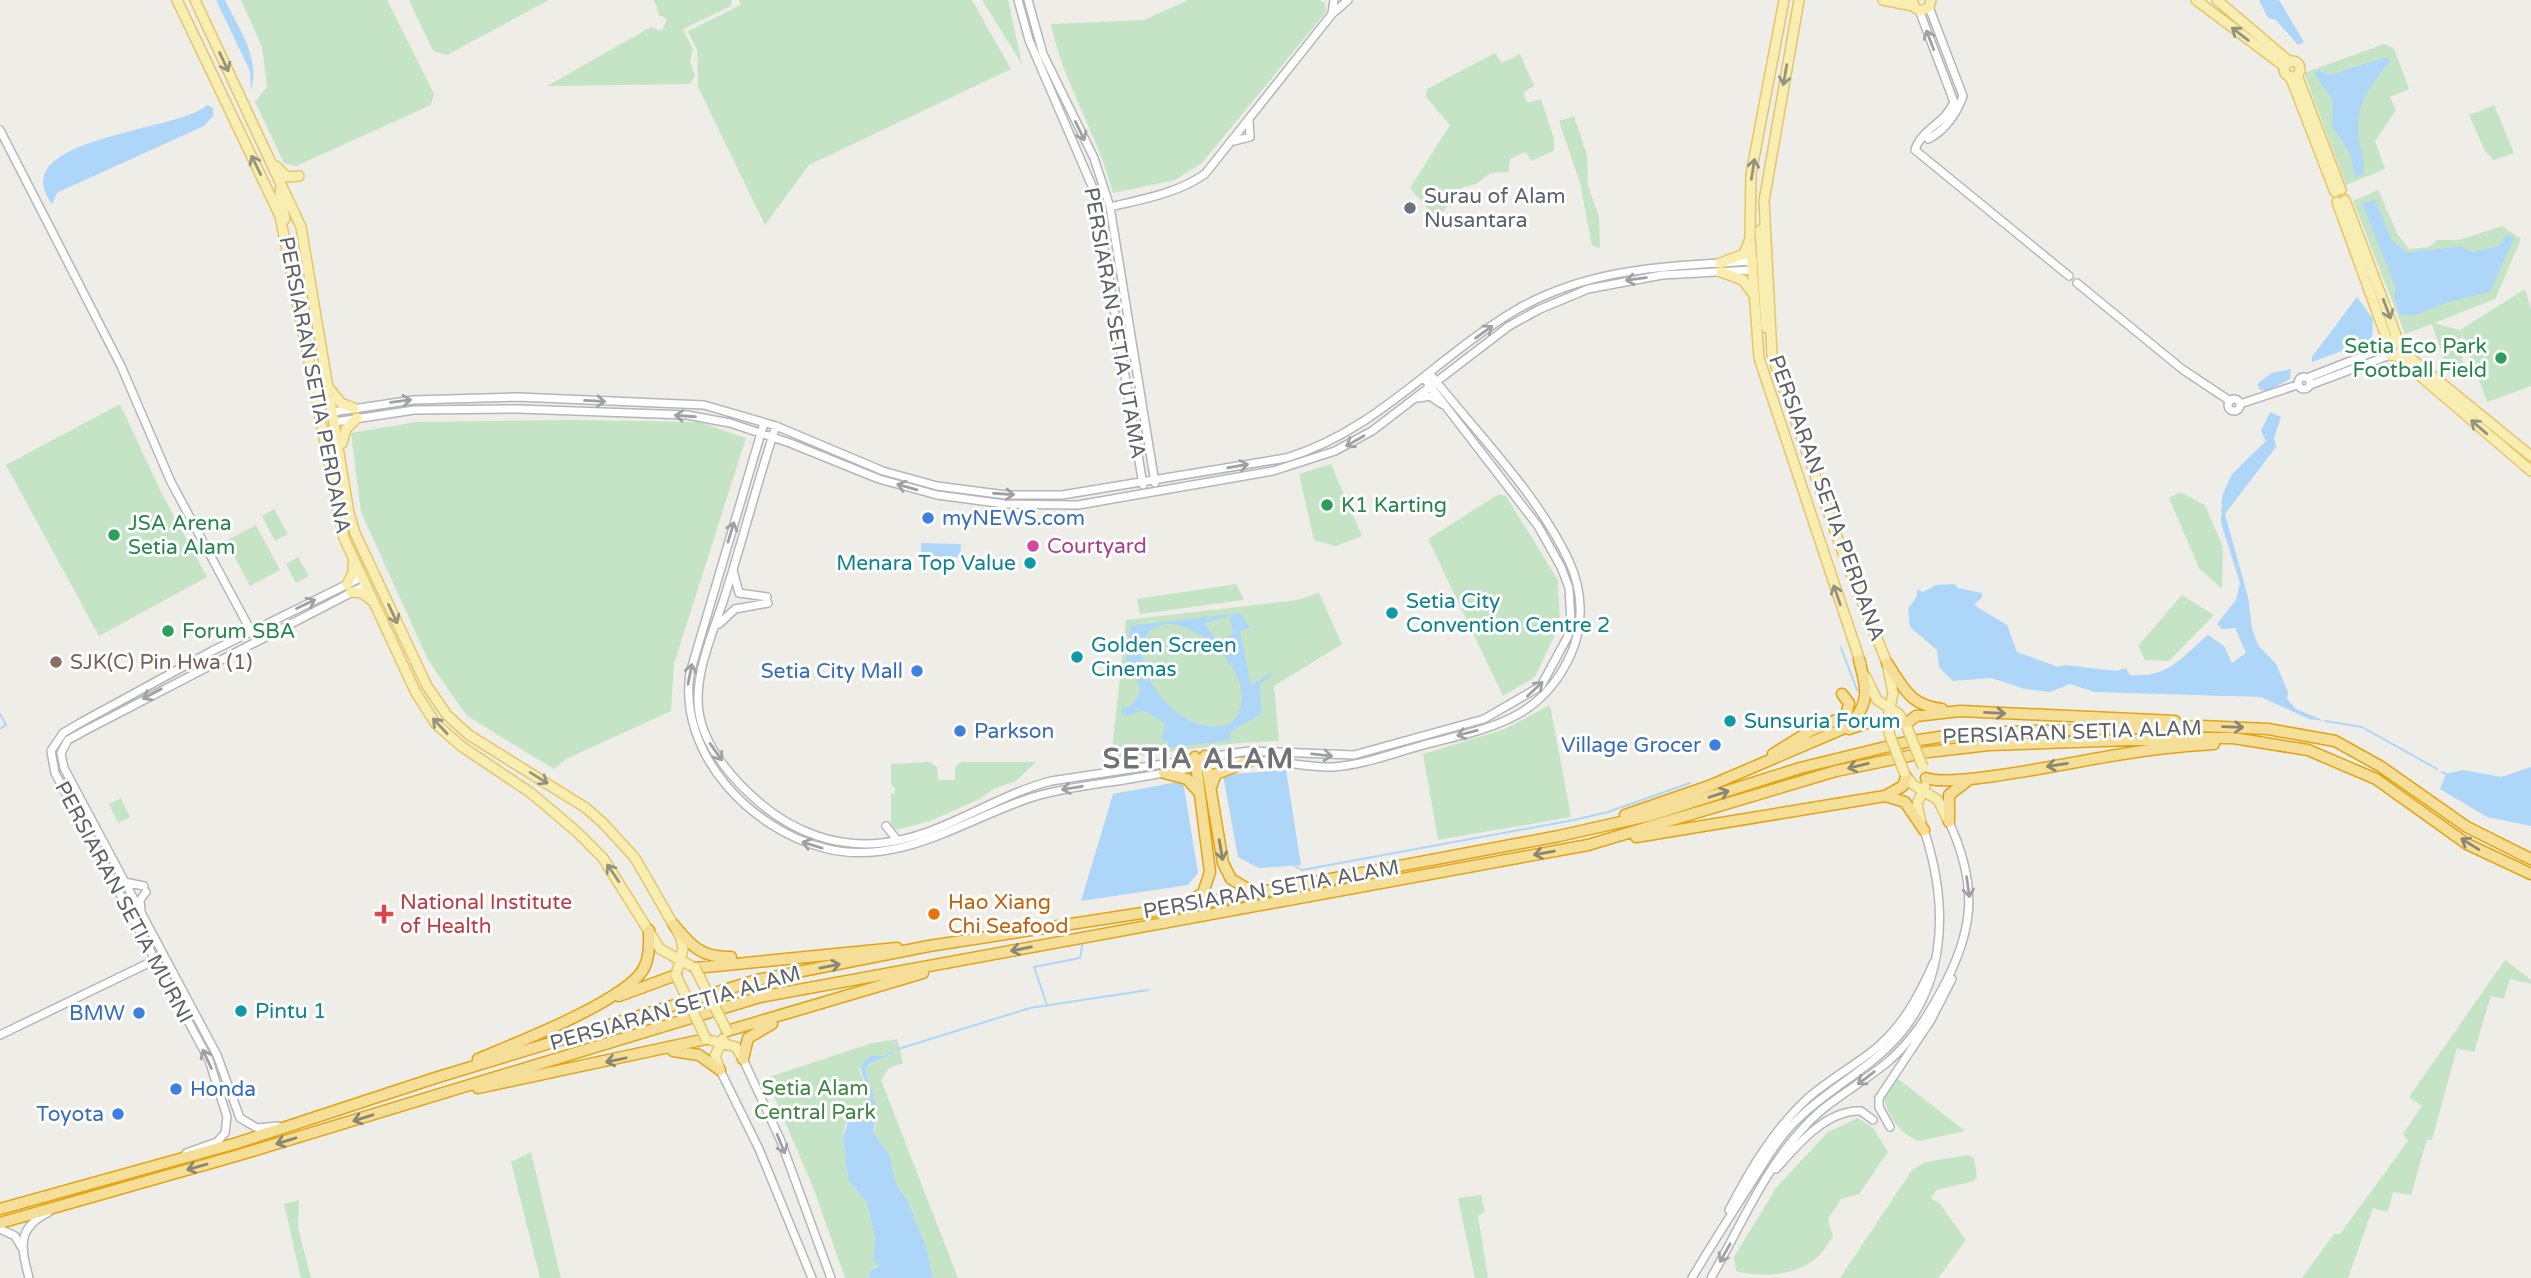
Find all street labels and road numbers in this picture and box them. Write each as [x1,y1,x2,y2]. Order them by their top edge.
street label: PERSIARAN SETIA UTAMA [1078,185,1151,461]
street label: PERSIARAN SETIA PERDANA [273,234,356,536]
street label: PERSIARAN SETIA PERDANA [1763,352,1890,645]
street label: PERSIARAN SETIA ALAM [1942,715,2202,750]
street label: PERSIARAN SETIA MURNI [49,777,198,1027]
street label: PERSIARAN SETIA ALAM [1141,855,1401,924]
street label: PERSIARAN SETIA ALAM [547,961,803,1056]

